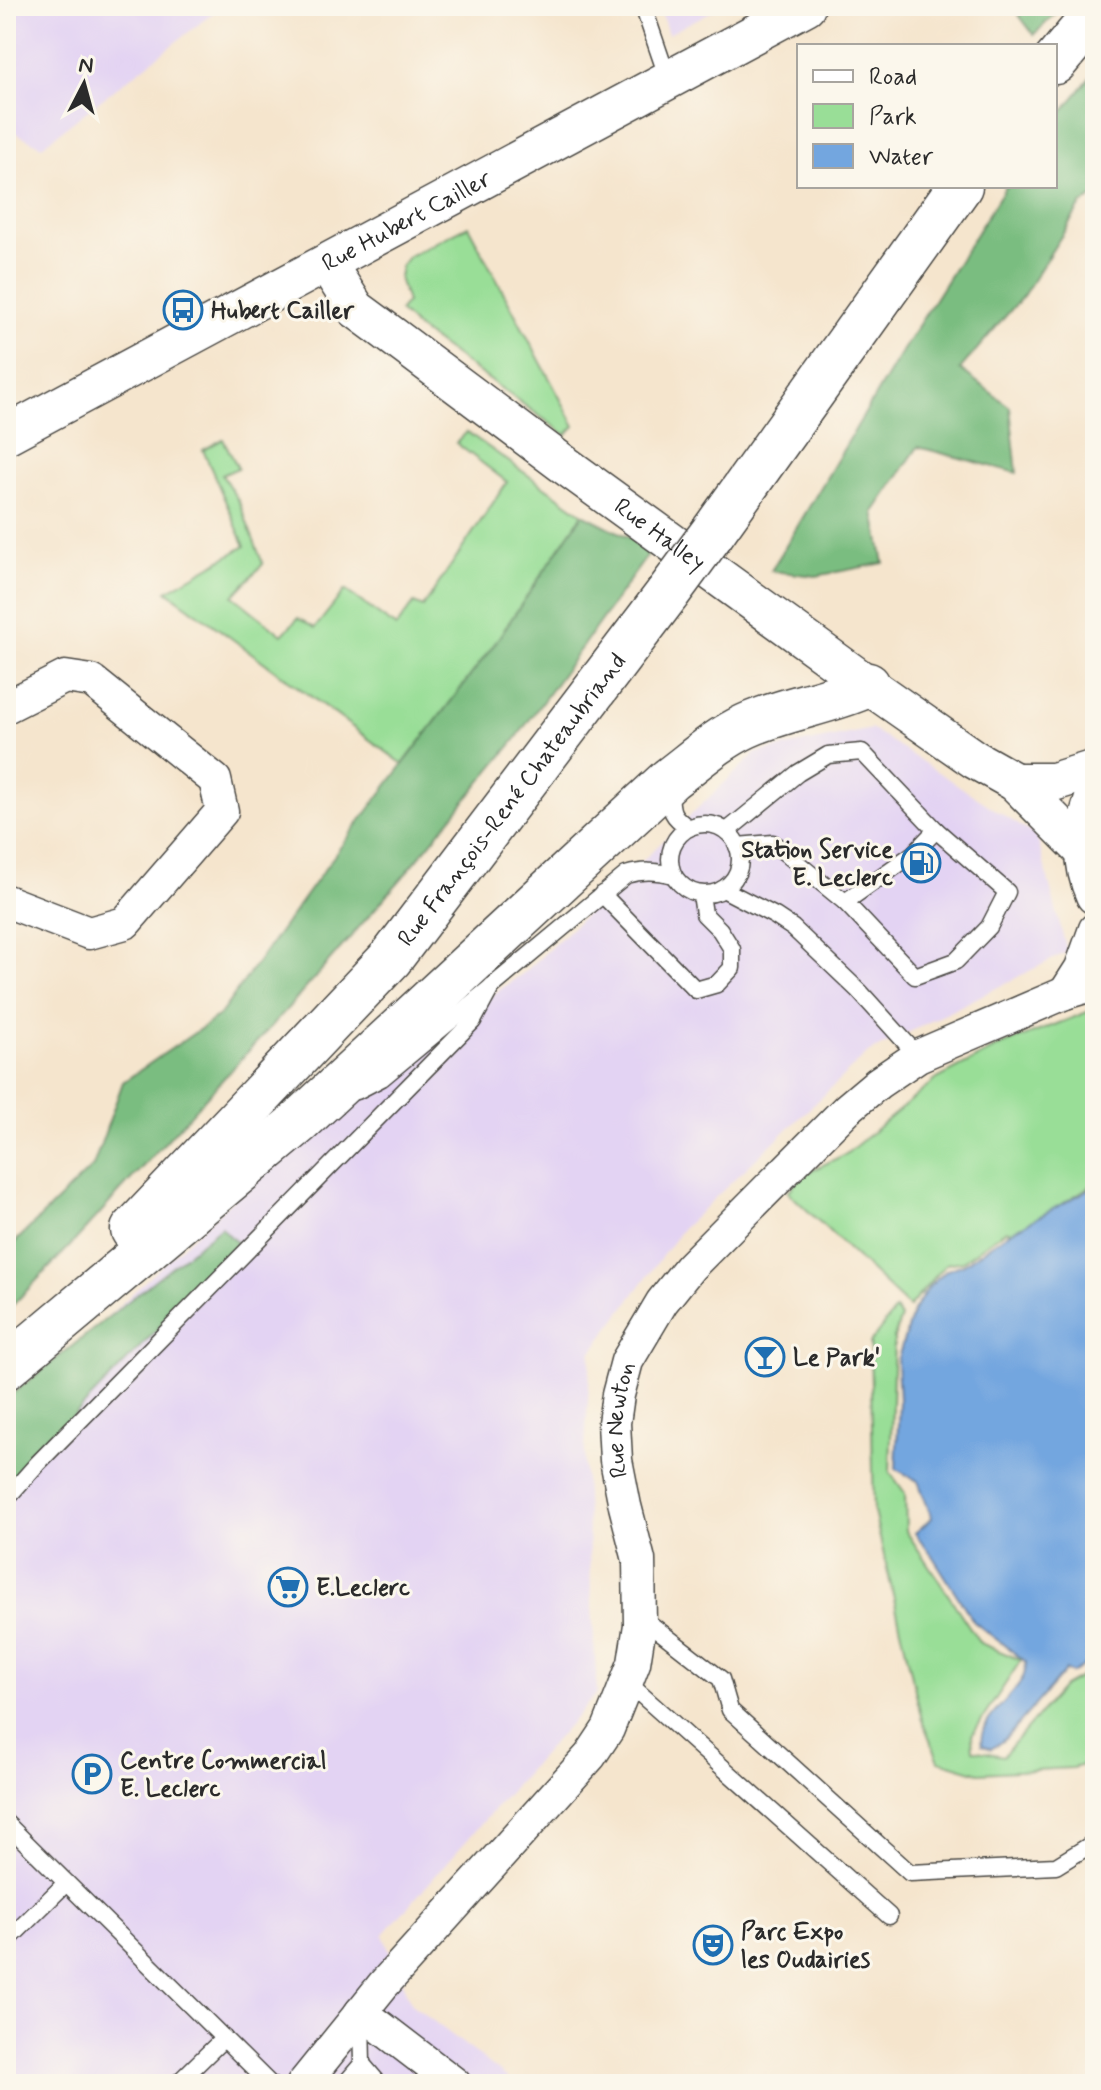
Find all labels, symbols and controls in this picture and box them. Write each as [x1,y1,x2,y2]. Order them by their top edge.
north arrow [44,44,124,124]
legend [797,44,1057,188]
text: N [77,51,95,81]
text: Road [869,62,917,93]
text: Park [869,102,917,133]
text: Water [869,142,934,173]
street label: Rue Hubert Cailler [317,163,497,280]
bus stop icon: Hubert Cailler [162,289,204,331]
place label: Hubert Cailler [211,296,355,327]
street label: Rue Halley [607,492,711,579]
street label: Rue François-René Chateaubriand [391,647,634,953]
place label: Station Service E. Leclerc [741,835,893,894]
fuel station icon: Station Service E. Leclerc [900,842,942,884]
bar icon: Le Park' [744,1336,786,1378]
place label: Le Park' [793,1343,880,1374]
street label: Rue Newton [600,1359,643,1481]
supermarket icon: E.Leclerc [267,1566,309,1608]
place label: E.Leclerc [316,1573,410,1604]
place label: Centre Commercial E. Leclerc [120,1746,326,1805]
parking icon: Centre Commercial E. Leclerc [71,1753,113,1795]
place label: Parc Expo les Oudairies [741,1917,871,1976]
theatre icon: Parc Expo les Oudairies [692,1924,734,1966]

